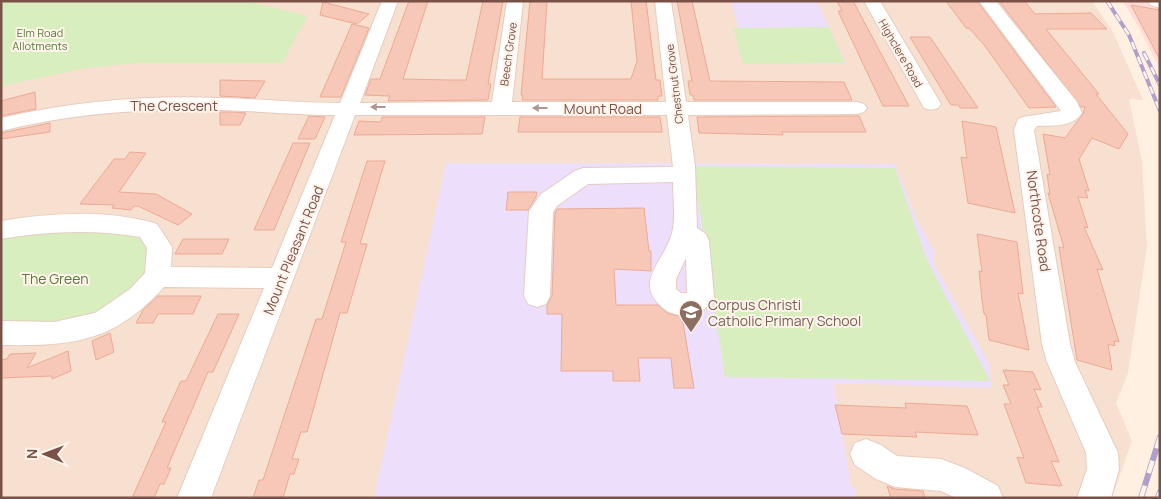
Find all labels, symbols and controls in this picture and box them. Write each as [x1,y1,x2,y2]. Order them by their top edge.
street label: Highclere Road [875,16,927,90]
street label: Beech Grove [496,21,520,87]
park label: Elm Road Allotments [12,25,68,53]
street label: Chestnut Grove [662,43,686,125]
street label: The Crescent [130,96,218,115]
street label: Mount Road [564,99,642,118]
one-way arrow [369,103,385,111]
one-way arrow [532,104,548,112]
street label: Northcote Road [1022,169,1056,273]
street label: Mount Pleasant Road [258,183,328,317]
park label: The Green [22,269,88,288]
place label: Corpus Christi Catholic Primary School [708,295,861,330]
school or university icon: Corpus Christi Catholic Primary School [678,299,704,333]
north arrow [20,429,70,479]
text: N [22,449,41,459]

